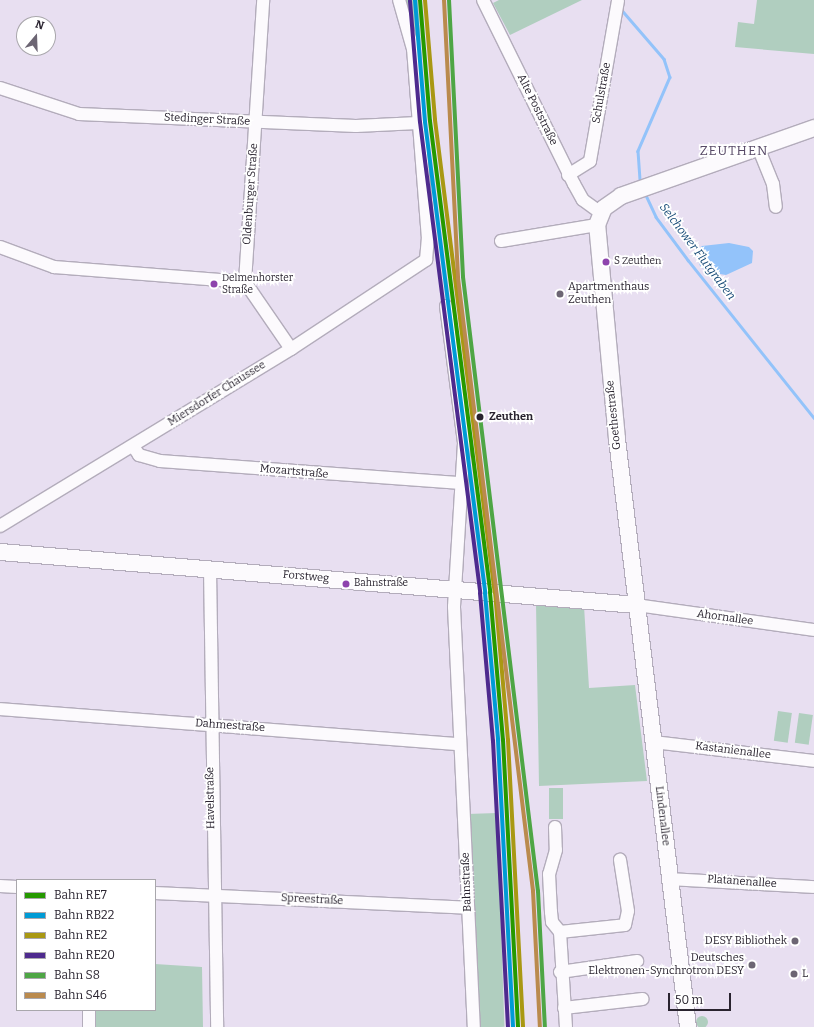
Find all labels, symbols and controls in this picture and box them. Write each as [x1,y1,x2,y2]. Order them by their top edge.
north arrow [16,16,56,56]
text: N [34,18,46,33]
street label: Schulstraße [590,62,614,124]
street label: Alte Poststraße [514,72,560,148]
street label: Stedinger Straße [164,111,250,129]
street label: Oldenburger Straße [241,143,261,245]
district label: ZEUTHEN [700,143,768,159]
water label: Selchower Flutgraben [656,201,738,303]
place label: S Zeuthen [614,256,661,268]
marker: S Zeuthen [601,257,611,267]
place label: Delmenhorster Straße [222,272,293,296]
marker: Delmenhorster Straße [209,279,219,289]
place label: Apartmenthaus Zeuthen [568,281,649,307]
marker: Apartmenthaus Zeuthen [555,289,565,299]
street label: Miersdorfer Chaussee [166,359,268,429]
street label: Goethestraße [604,380,624,450]
place label: Zeuthen [489,410,533,424]
marker: Zeuthen [474,411,486,423]
street label: Mozartstraße [259,462,329,482]
street label: Forstweg [282,568,330,586]
place label: Bahnstraße [354,578,408,590]
marker: Bahnstraße [341,579,351,589]
street label: Ahornallee [696,608,754,628]
street label: Dahmestraße [195,717,265,735]
street label: Kastanienallee [694,740,772,762]
street label: Havelstraße [204,767,218,829]
street label: Lindenallee [652,785,672,847]
street label: Bahnstraße [459,852,475,912]
street label: Platanenallee [707,873,777,891]
legend [16,879,156,1011]
text: Bahn RE7 [54,888,107,902]
street label: Spreestraße [281,892,343,908]
text: Bahn RB22 [54,908,114,922]
text: Bahn RE2 [54,928,107,942]
place label: DESY Bibliothek [705,934,787,948]
marker: DESY Bibliothek [790,936,800,946]
text: Bahn RE20 [54,948,115,962]
place label: Deutsches Elektronen-Synchrotron DESY [588,952,744,978]
marker: Deutsches Elektronen-Synchrotron DESY [747,960,757,970]
place label: L [802,967,808,981]
text: Bahn S8 [54,968,100,982]
marker: L [789,969,799,979]
scale bar [670,985,733,1011]
text: Bahn S46 [54,988,107,1002]
text: 50 m [675,993,703,1007]

